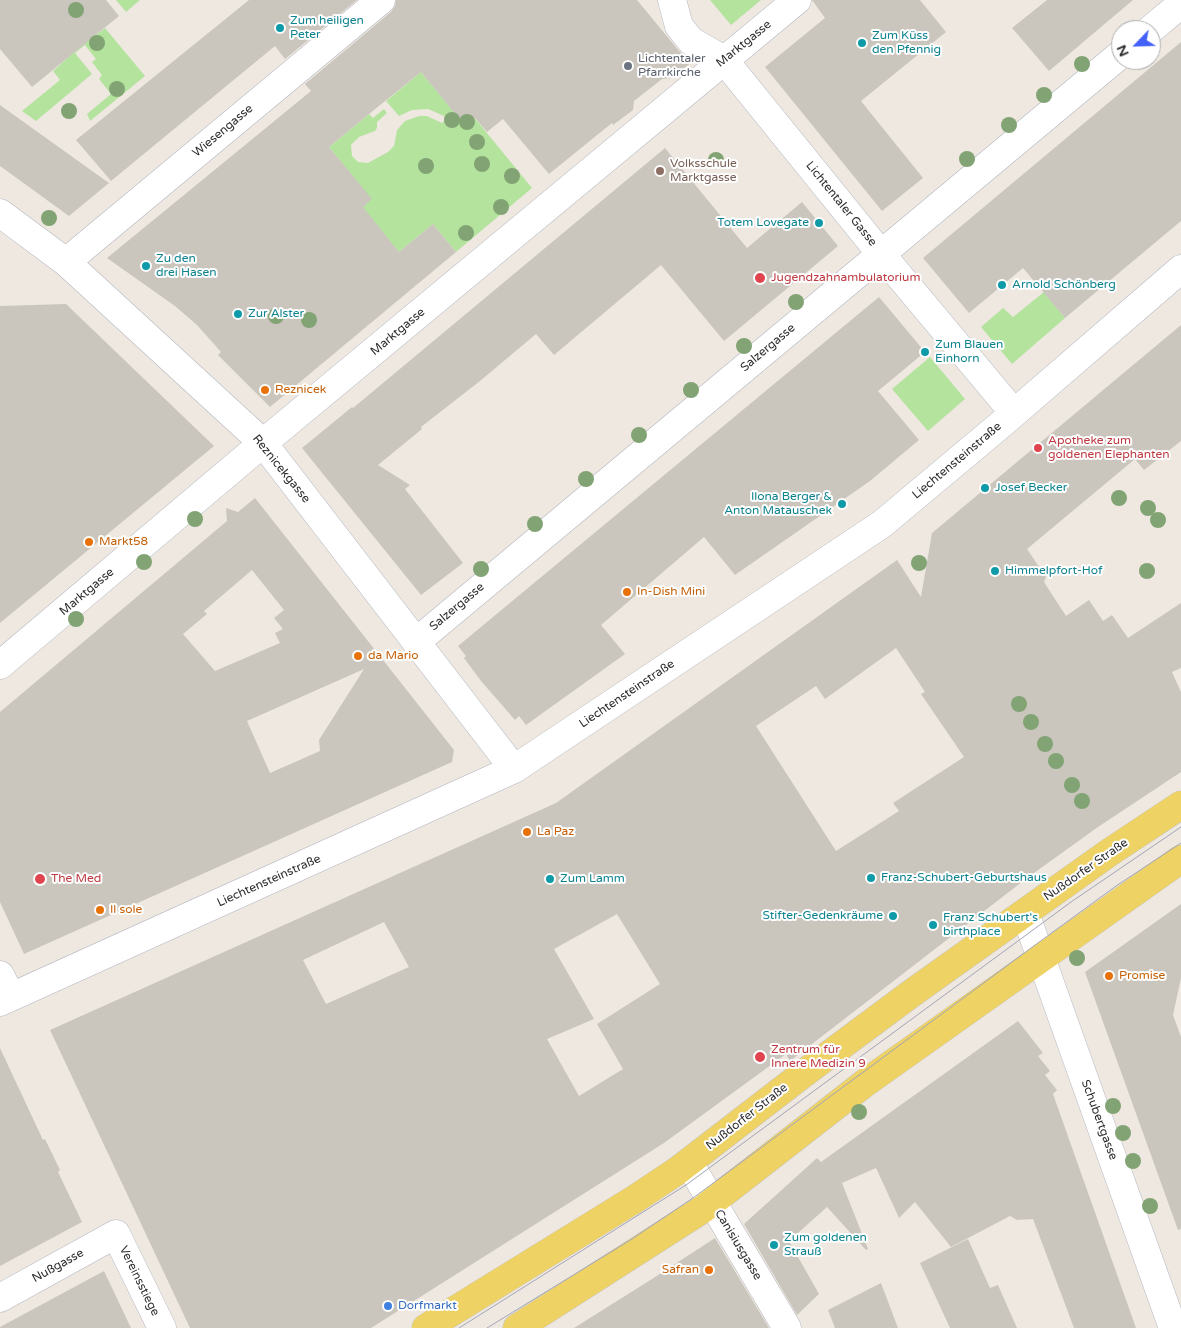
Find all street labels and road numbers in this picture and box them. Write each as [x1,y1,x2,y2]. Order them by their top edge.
street label: Marktgasse [714,17,774,71]
street label: Wiesengasse [190,102,256,160]
street label: Lichtentaler Gasse [802,159,880,249]
street label: Marktgasse [368,305,428,359]
street label: Salzergasse [738,321,798,375]
street label: Liechtensteinstraße [910,420,1004,502]
street label: Reznicekgasse [249,432,313,506]
street label: Marktgasse [57,565,117,619]
street label: Salzergasse [427,580,487,634]
street label: Liechtensteinstraße [577,657,677,731]
street label: Nußdorfer Straße [1041,836,1131,904]
street label: Liechtensteinstraße [215,852,323,910]
street label: Schubertgasse [1078,1078,1120,1162]
street label: Nußdorfer Straße [703,1081,791,1153]
street label: Canisiusgasse [711,1207,765,1283]
street label: Vereinsstiege [116,1244,162,1318]
street label: Nußgasse [30,1246,86,1286]

